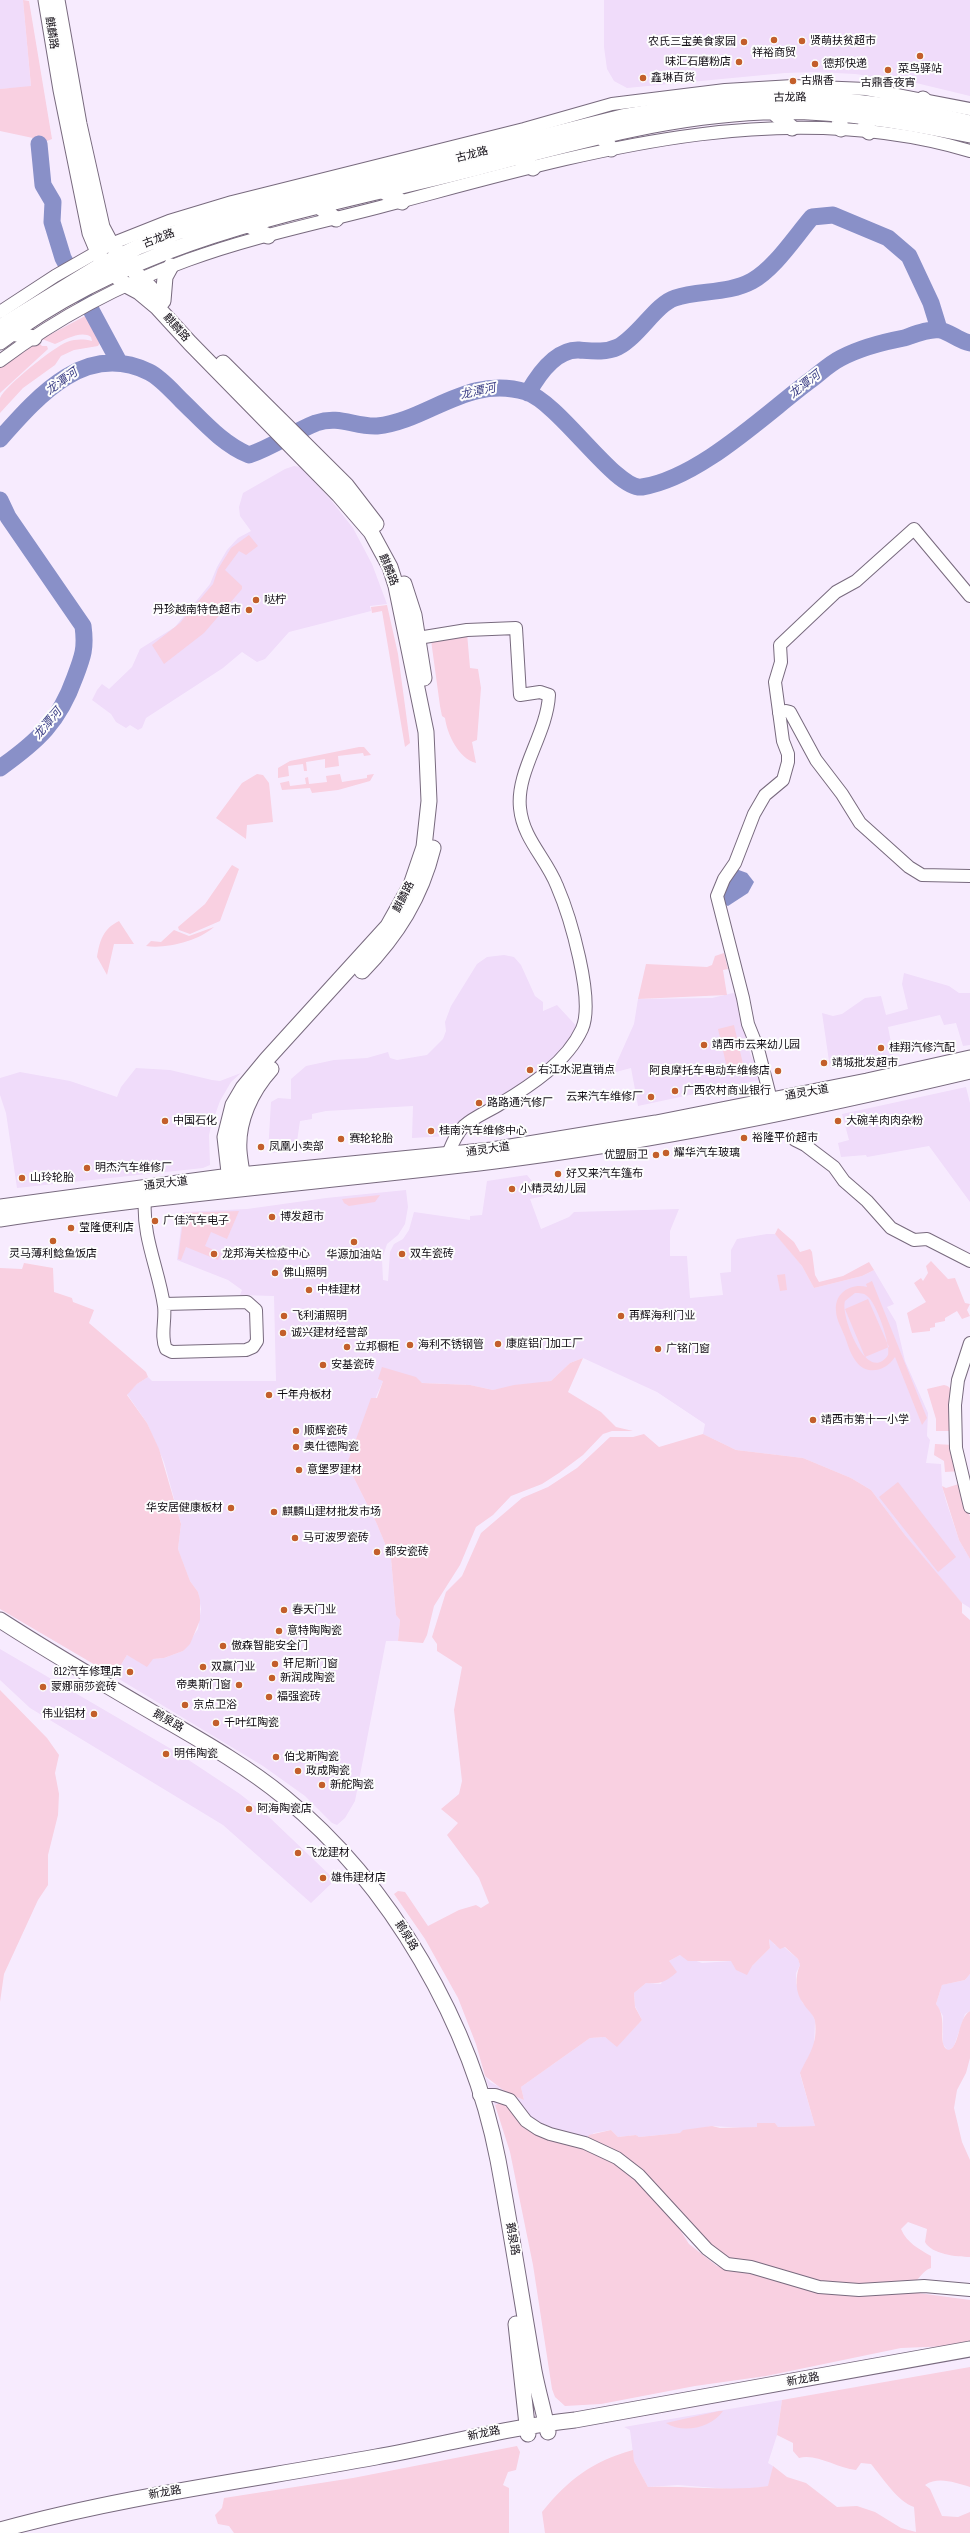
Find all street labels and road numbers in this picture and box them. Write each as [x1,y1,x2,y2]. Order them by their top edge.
street label: 麒麟路 [42,16,60,50]
street label: 古龙路 [773,91,807,105]
street label: 古龙路 [454,145,490,165]
street label: 古龙路 [141,227,177,251]
street label: 麒麟路 [160,311,192,345]
street label: 麒麟路 [376,552,400,588]
street label: 麒麟路 [391,879,417,915]
street label: 通灵大道 [784,1083,830,1103]
street label: 通灵大道 [465,1140,511,1160]
street label: 通灵大道 [143,1175,189,1193]
street label: 鹅泉路 [150,1707,186,1735]
street label: 鹅泉路 [392,1919,420,1953]
street label: 鹅泉路 [503,2222,521,2256]
street label: 新龙路 [786,2371,820,2389]
street label: 新龙路 [466,2424,502,2444]
street label: 新龙路 [148,2484,182,2502]

